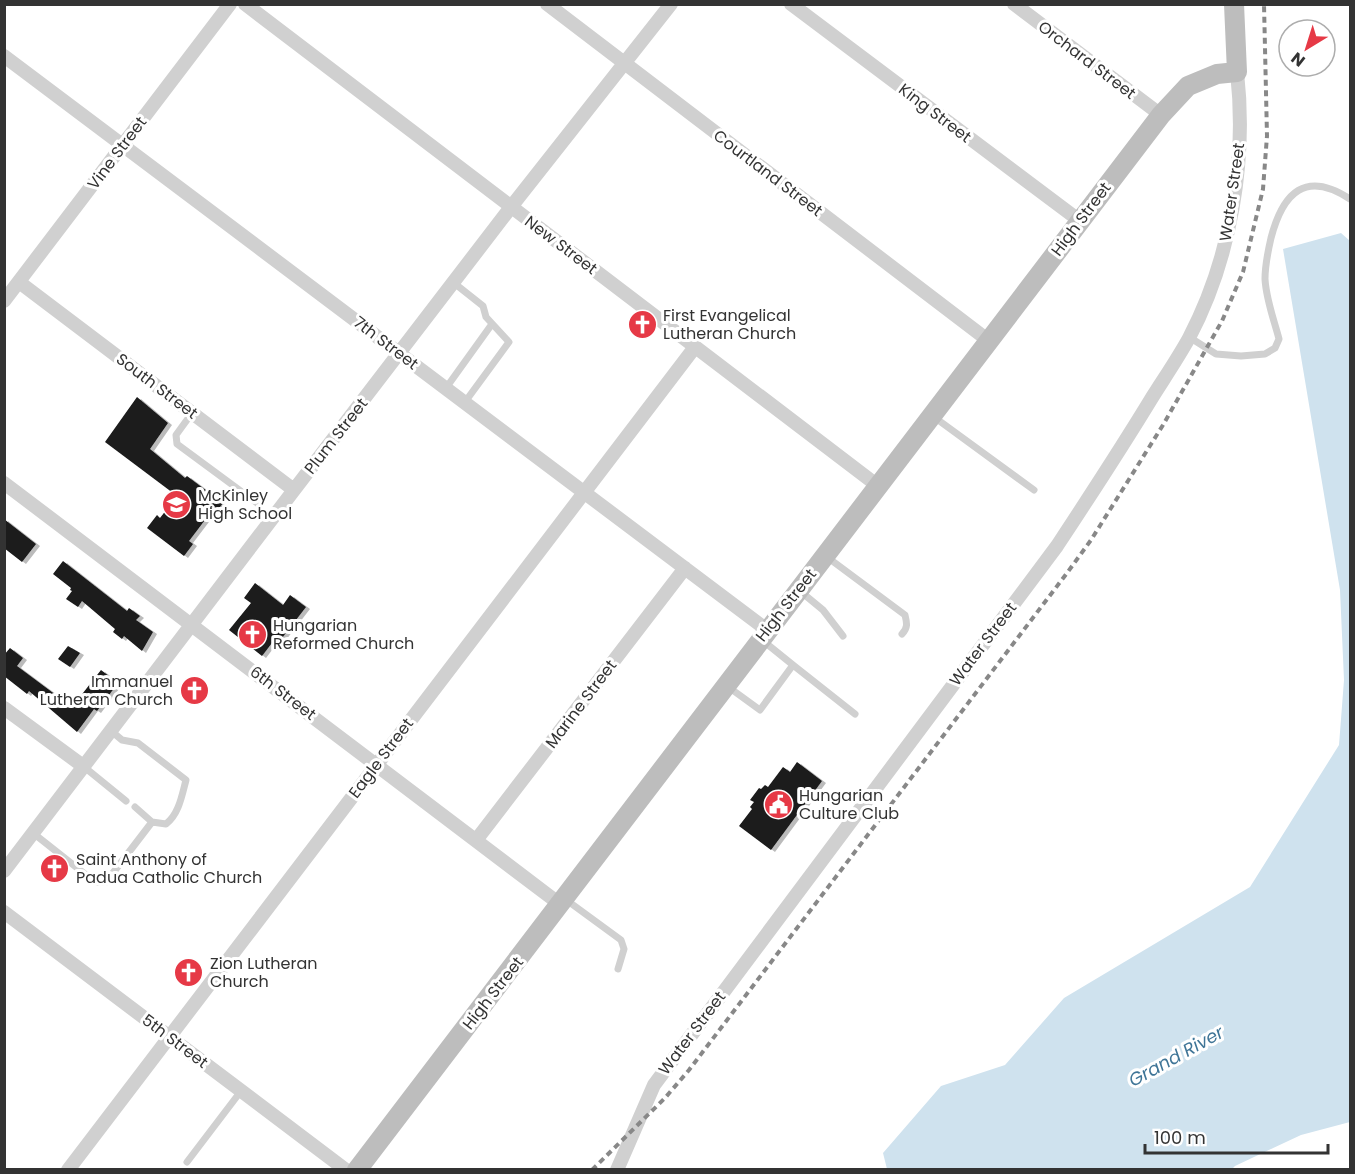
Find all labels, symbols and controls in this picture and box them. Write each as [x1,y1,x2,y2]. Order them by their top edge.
street label: Orchard Street [1033,16,1141,105]
north arrow [1277,18,1337,78]
text: N [1286,47,1310,72]
street label: King Street [894,78,976,148]
street label: Vine Street [82,112,152,194]
street label: Courtland Street [709,124,828,222]
street label: Water Street [1214,141,1250,243]
street label: High Street [1046,177,1117,261]
street label: New Street [520,210,602,280]
place label: First Evangelical Lutheran Church [663,304,796,345]
church icon: First Evangelical Lutheran Church [626,308,658,340]
street label: 7th Street [349,311,423,375]
street label: South Street [111,348,203,424]
street label: Plum Street [299,393,373,479]
place label: McKinley High School [198,484,292,525]
school or university icon: McKinley High School [161,488,193,520]
street label: High Street [750,563,822,646]
street label: Water Street [944,597,1022,691]
place label: Hungarian Reformed Church [273,614,414,655]
church icon: Hungarian Reformed Church [236,618,268,650]
street label: Marine Street [540,655,622,753]
street label: 6th Street [245,661,321,726]
place label: Immanuel Lutheran Church [40,670,173,711]
church icon: Immanuel Lutheran Church [178,674,210,706]
street label: Eagle Street [343,713,419,803]
place label: Hungarian Culture Club [799,784,899,825]
public building icon: Hungarian Culture Club [762,788,794,820]
place label: Saint Anthony of Padua Catholic Church [76,848,262,889]
church icon: Saint Anthony of Padua Catholic Church [39,852,71,884]
street label: High Street [457,951,529,1034]
place label: Zion Lutheran Church [210,952,318,993]
church icon: Zion Lutheran Church [173,956,205,988]
street label: Water Street [653,986,731,1080]
street label: 5th Street [137,1009,213,1074]
water label: Grand River [1124,1019,1229,1092]
scale bar [1145,1117,1328,1155]
text: 100 m [1154,1125,1206,1150]

